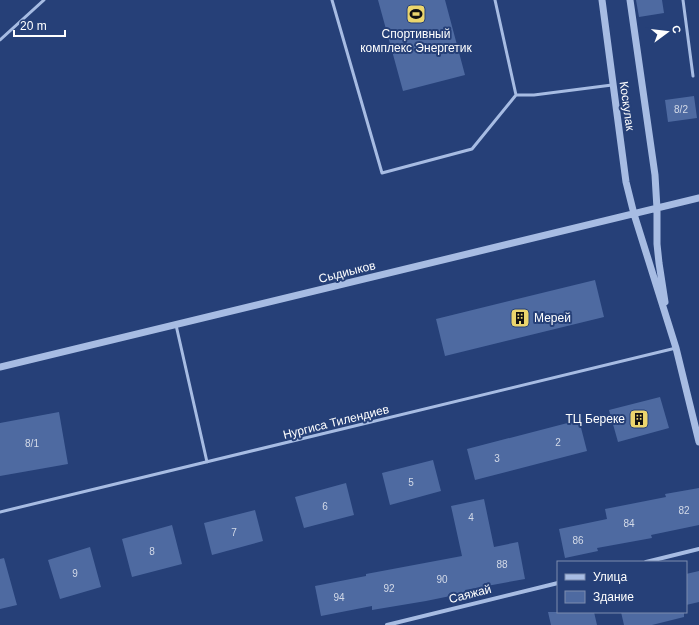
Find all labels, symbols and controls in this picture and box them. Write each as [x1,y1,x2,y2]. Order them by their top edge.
sports icon: Спортивный комплекс Энергетик [405,3,427,25]
scale bar [14,12,65,38]
north arrow [647,12,687,52]
text: 20 m [20,19,47,33]
text: С [670,24,683,35]
place label: Спортивный комплекс Энергетик [360,27,473,55]
street label: Коскулак [617,80,637,132]
house number: 8/2 [674,104,688,115]
street label: Сыдиыков [317,258,377,286]
building icon: Мерей [509,307,531,329]
place label: Мерей [534,311,571,325]
street label: Нургиса Тилендиев [281,402,391,442]
building icon: ТЦ Береке [628,408,650,430]
place label: ТЦ Береке [566,412,625,426]
house number: 2 [555,437,561,448]
house number: 8/1 [25,438,39,449]
house number: 3 [494,453,500,464]
house number: 5 [408,477,414,488]
house number: 6 [322,501,328,512]
house number: 82 [678,505,690,516]
house number: 4 [468,512,474,523]
house number: 84 [623,518,635,529]
house number: 7 [231,527,237,538]
house number: 86 [572,535,584,546]
house number: 8 [149,546,155,557]
house number: 88 [496,559,508,570]
legend [557,561,687,613]
house number: 9 [72,568,78,579]
text: Улица [593,570,627,584]
house number: 90 [436,574,448,585]
street label: Саяжай [447,582,493,606]
house number: 92 [383,583,395,594]
text: Здание [593,590,634,604]
house number: 94 [333,592,345,603]

